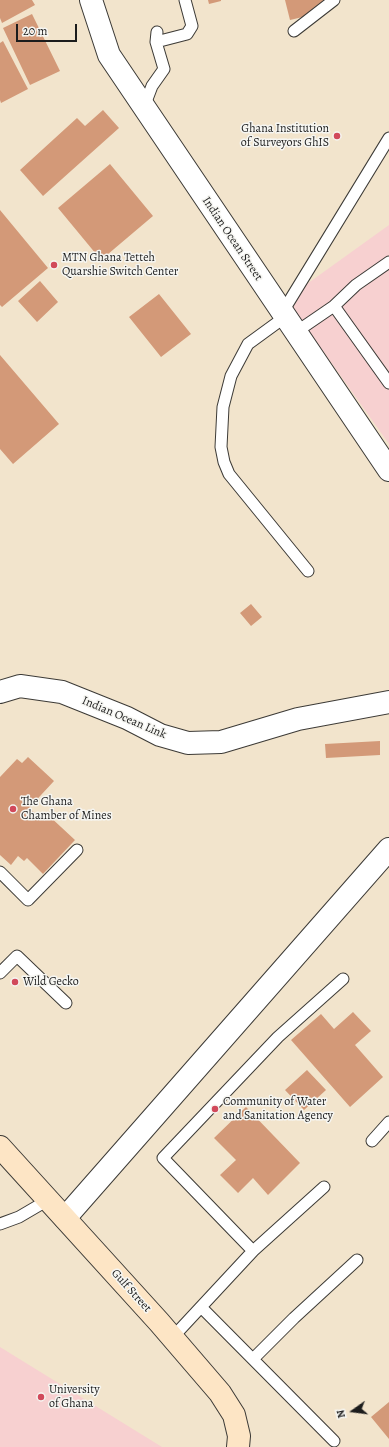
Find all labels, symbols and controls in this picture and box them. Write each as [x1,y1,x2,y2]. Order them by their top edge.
scale bar [18,16,79,42]
text: 20 m [23,23,47,39]
place label: Ghana Institution of Surveyors GhIS [241,122,329,150]
marker: Ghana Institution of Surveyors GhIS [332,131,342,141]
street label: Indian Ocean Street [199,194,265,284]
place label: MTN Ghana Tetteh Quarshie Switch Center [62,251,178,279]
marker: MTN Ghana Tetteh Quarshie Switch Center [49,260,59,270]
street label: Indian Ocean Link [80,694,168,742]
place label: The Ghana Chamber of Mines [21,795,111,823]
marker: The Ghana Chamber of Mines [8,804,18,814]
place label: Wild Gecko [23,975,79,989]
marker: Wild Gecko [10,977,20,987]
place label: Community of Water and Sanitation Agency [223,1095,333,1123]
marker: Community of Water and Sanitation Agency [210,1104,220,1114]
street label: Gulf Street [108,1266,154,1316]
place label: University of Ghana [49,1383,100,1411]
north arrow [333,1391,373,1431]
marker: University of Ghana [36,1392,46,1402]
text: N [333,1408,349,1420]

